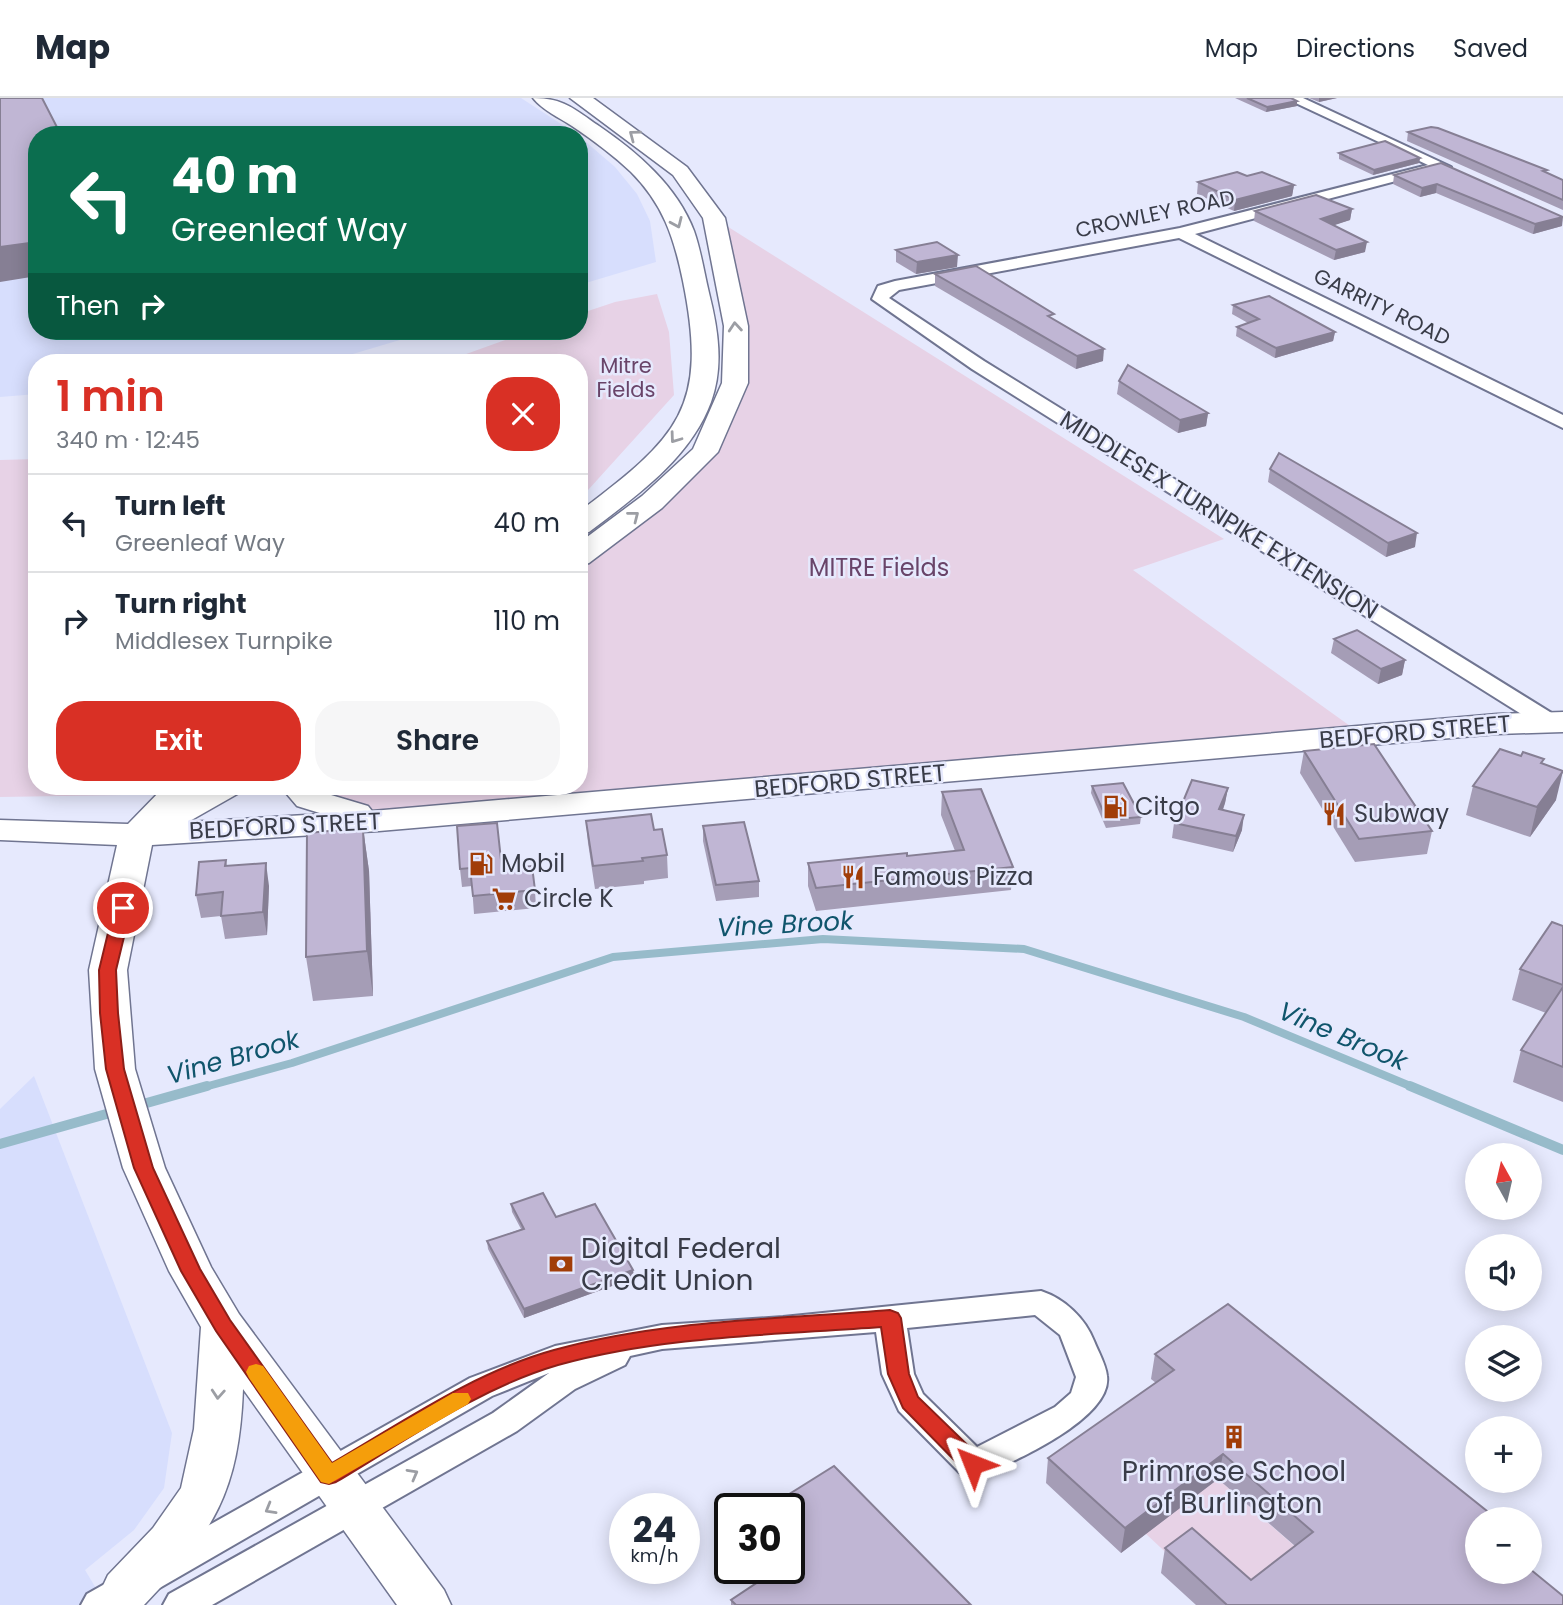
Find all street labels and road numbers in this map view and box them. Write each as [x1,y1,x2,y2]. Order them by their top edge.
street label: CROWLEY ROAD [1073,182,1237,245]
street label: GARRITY ROAD [1309,261,1455,352]
street label: MIDDLESEX TURNPIKE EXTENSION [1054,403,1385,626]
street label: BEDFORD STREET [1318,707,1512,756]
street label: BEDFORD STREET [753,756,947,805]
street label: BEDFORD STREET [188,804,382,847]

